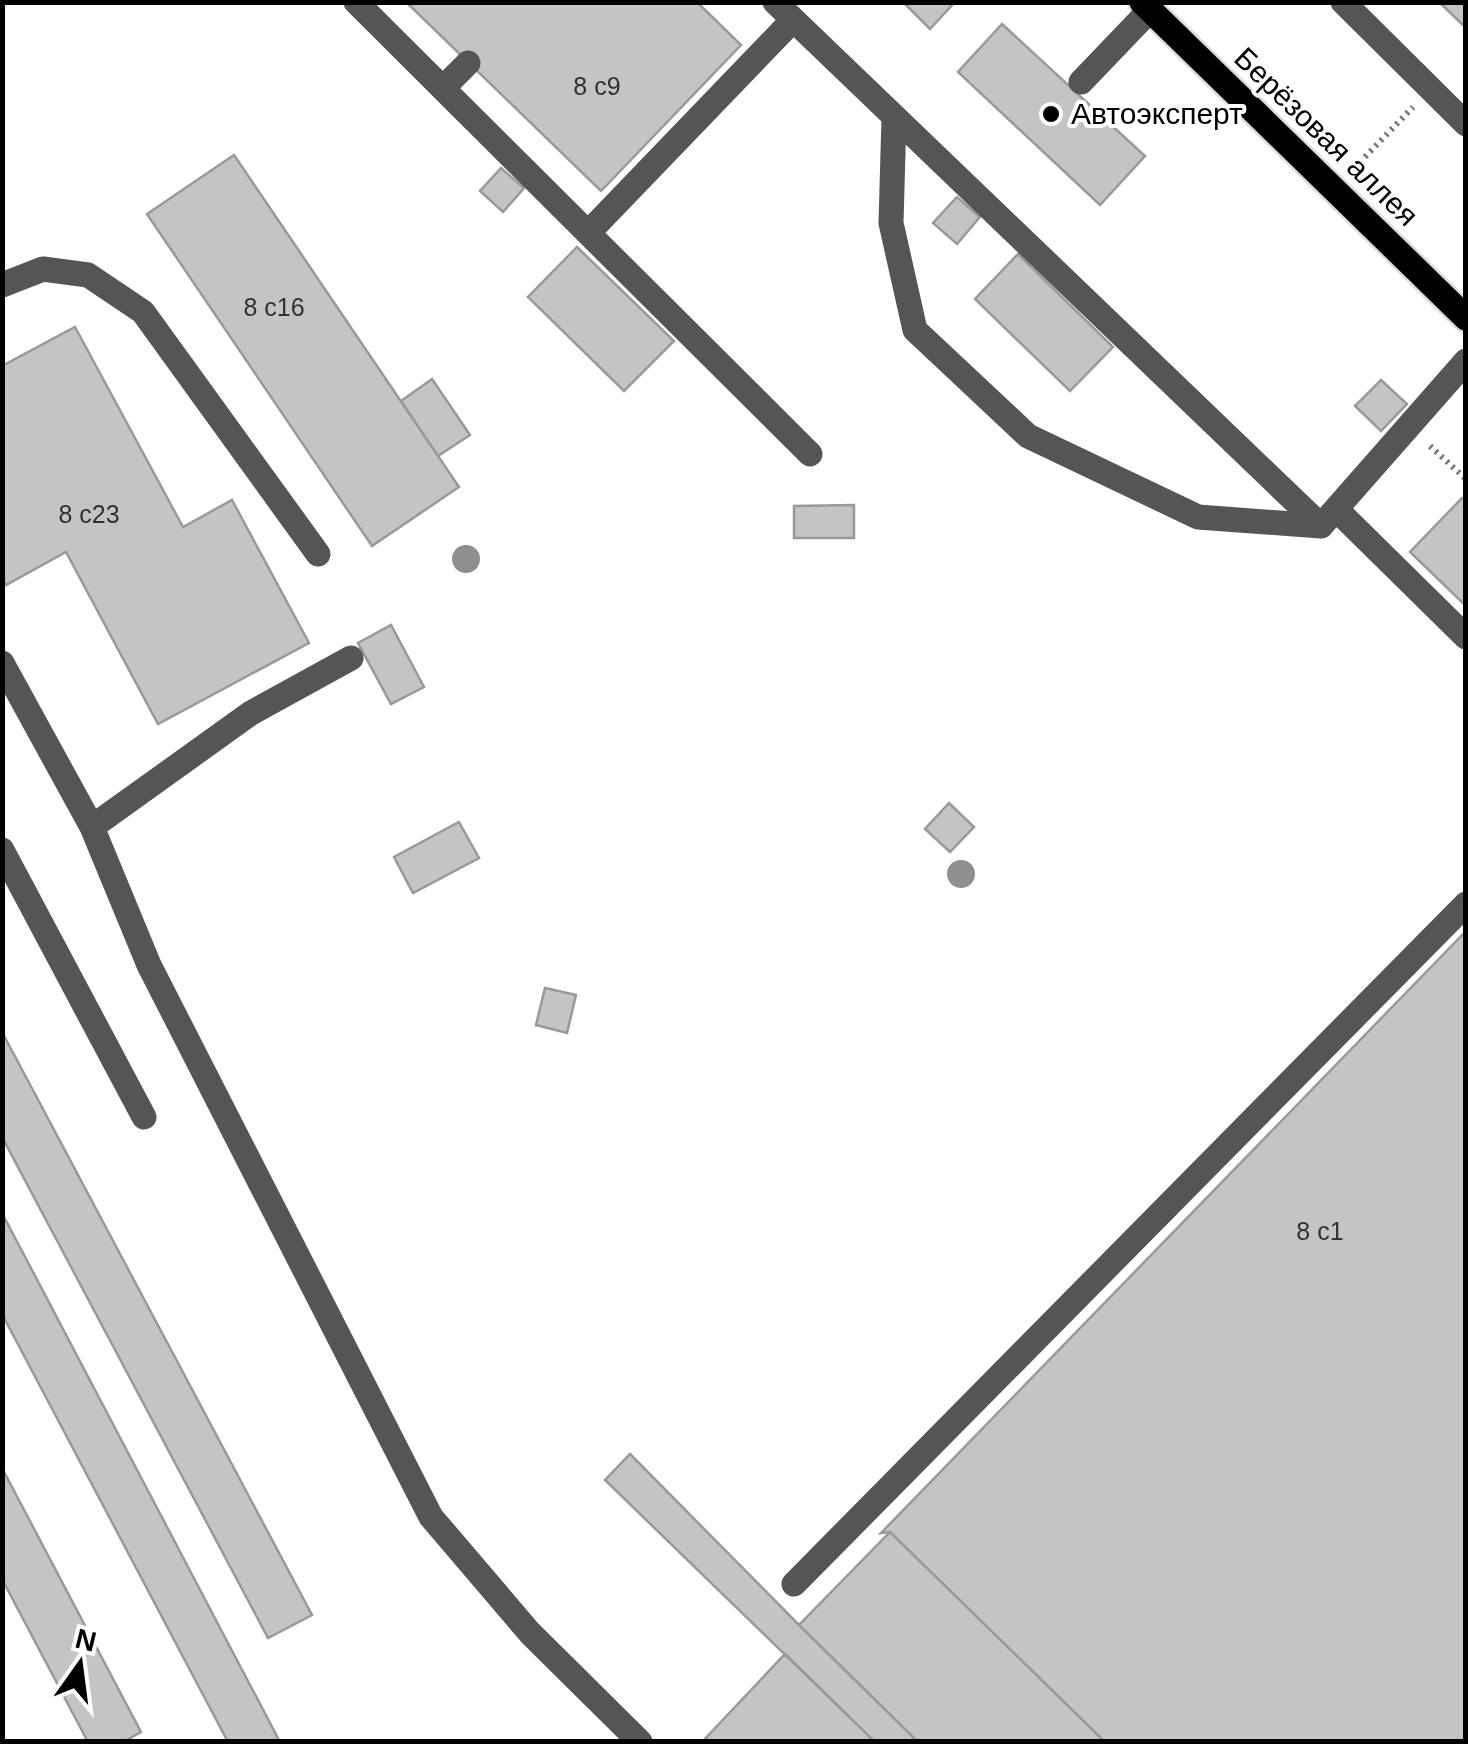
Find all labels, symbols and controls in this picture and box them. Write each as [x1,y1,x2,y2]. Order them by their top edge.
street label: Берёзовая аллея [1228,41,1425,232]
house number: 8 с9 [573,72,621,100]
place label: Автоэксперт [1071,97,1243,130]
marker: Автоэксперт [1040,103,1062,125]
house number: 8 с16 [243,293,305,321]
house number: 8 с23 [58,500,120,528]
house number: 8 с1 [1296,1217,1344,1245]
north arrow [30,1614,130,1714]
text: N [72,1623,99,1658]

